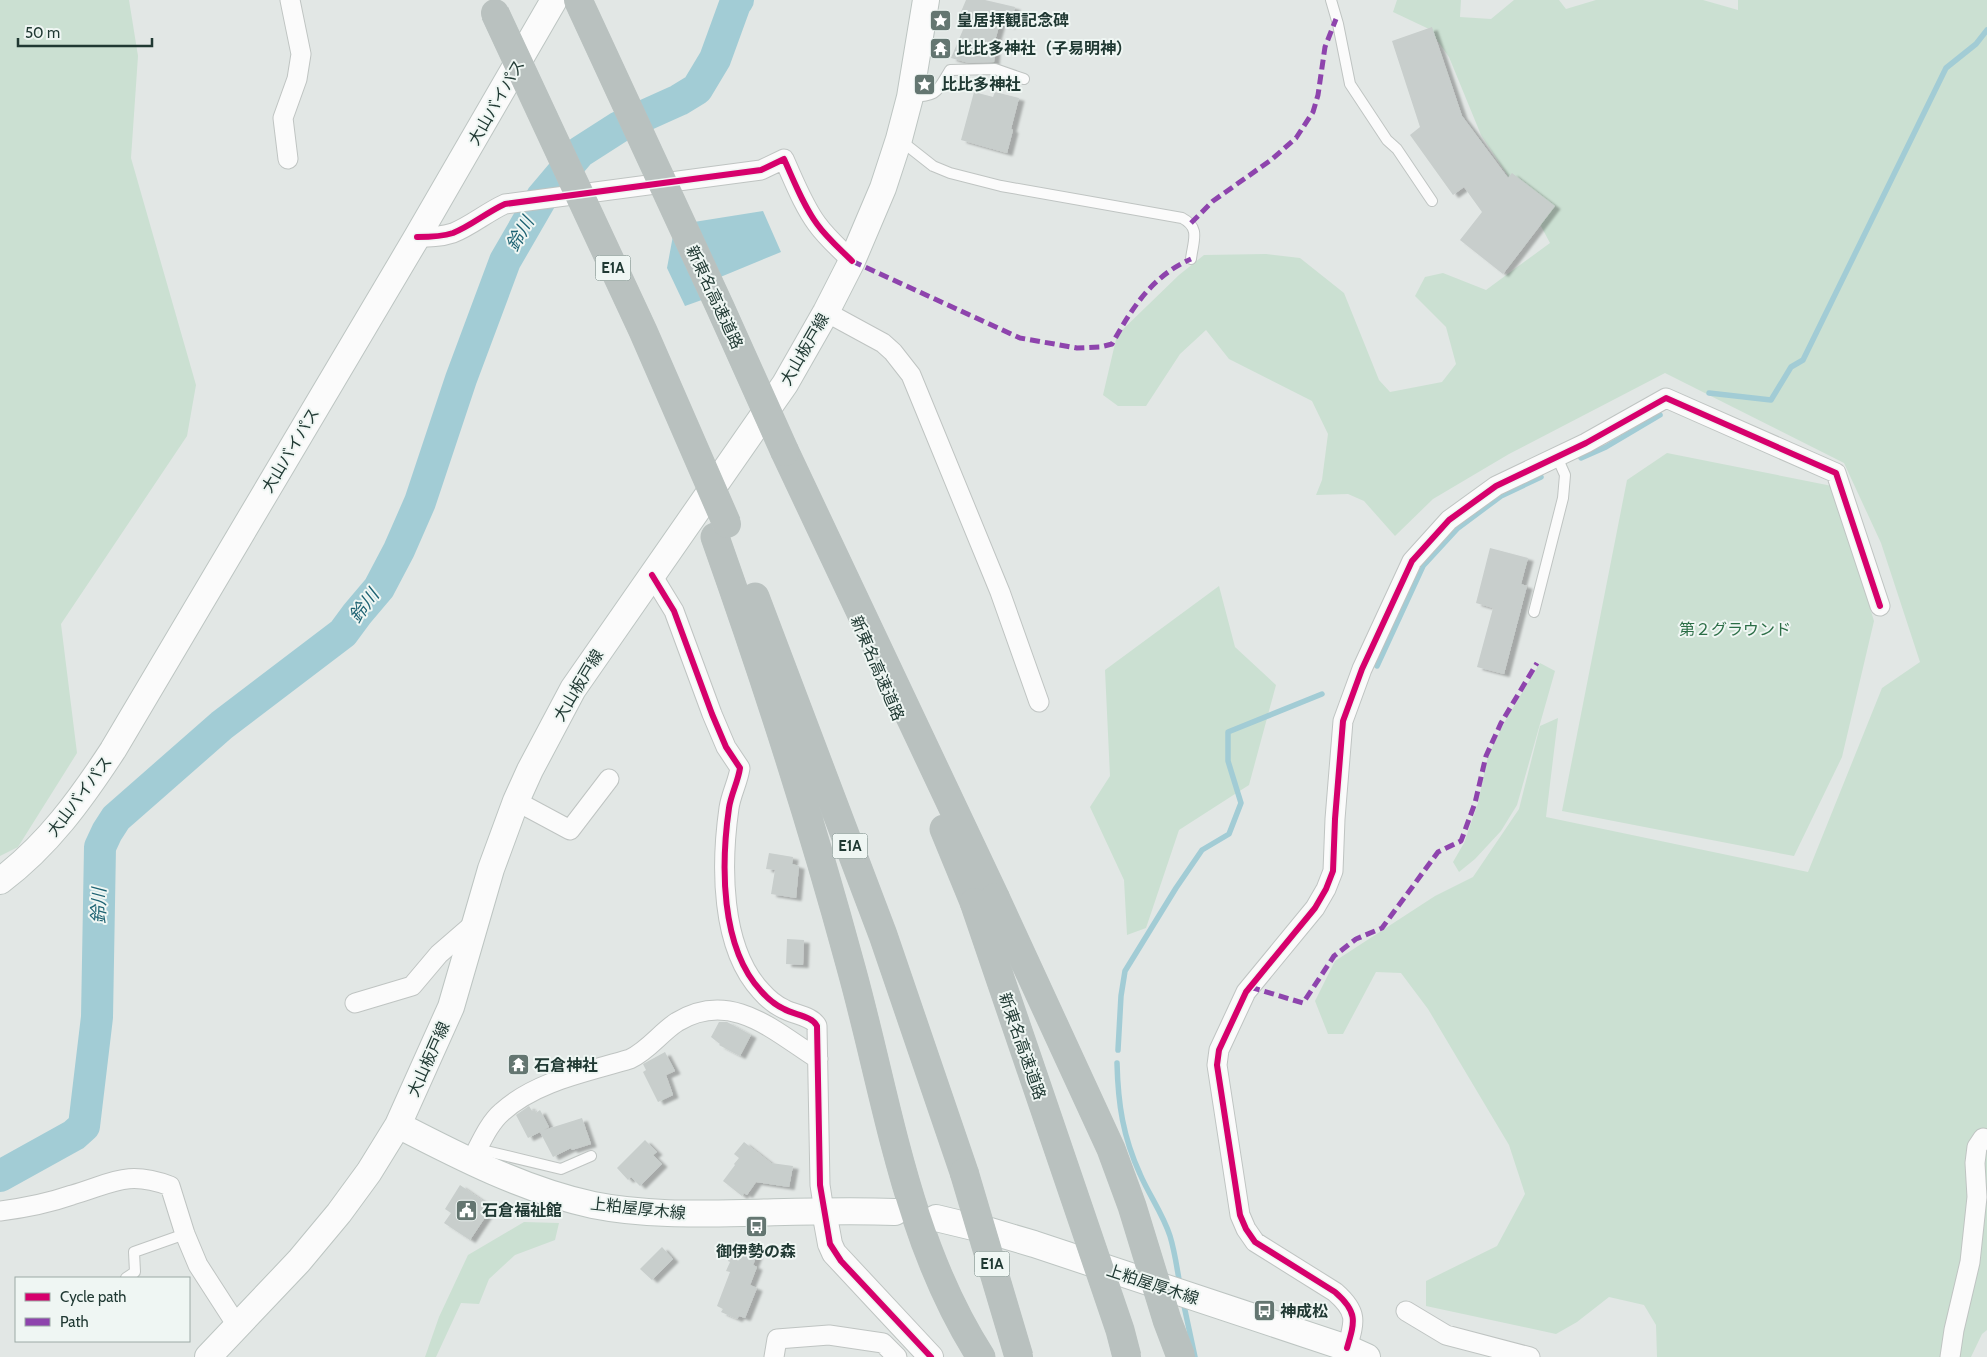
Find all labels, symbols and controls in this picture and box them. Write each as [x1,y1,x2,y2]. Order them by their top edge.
place icon: 皇居拝観記念碑 [929,8,953,32]
place label: 皇居拝観記念碑 [957,11,1069,30]
scale bar [18,15,151,47]
text: 50 m [25,24,60,42]
temple icon: 比比多神社（子易明神） [928,36,952,60]
place label: 比比多神社（子易明神） [956,39,1132,58]
street label: 大山バイパス [464,56,529,148]
place icon: 比比多神社 [913,72,937,96]
place label: 比比多神社 [941,75,1021,94]
water label: 鈴川 [501,211,540,255]
street label: 新東名高速道路 [682,242,747,352]
road number: E1A [596,256,630,280]
street label: 大山板戸線 [776,310,833,389]
street label: 大山バイパス [258,404,323,496]
water label: 鈴川 [344,583,385,627]
street label: 新東名高速道路 [847,613,908,723]
park label: 第２グラウンド [1679,620,1791,639]
street label: 大山板戸線 [550,646,607,724]
street label: 大山バイパス [43,752,116,840]
road number: E1A [832,834,868,858]
water label: 鈴川 [88,886,110,924]
street label: 新東名高速道路 [995,990,1050,1102]
street label: 大山板戸線 [404,1019,453,1100]
temple icon: 石倉神社 [506,1053,530,1077]
place label: 石倉神社 [534,1056,598,1075]
street label: 上粕屋厚木線 [589,1194,687,1223]
public building icon: 石倉福祉館 [454,1198,478,1222]
place label: 石倉福祉館 [482,1201,562,1220]
bus stop icon: 御伊勢の森 [744,1215,768,1239]
place label: 御伊勢の森 [716,1242,796,1261]
road number: E1A [974,1252,1010,1276]
street label: 上粕屋厚木線 [1104,1261,1201,1308]
legend [15,1277,190,1342]
text: Cycle path [60,1288,126,1306]
bus stop icon: 神成松 [1252,1299,1276,1323]
place label: 神成松 [1280,1302,1328,1321]
text: Path [60,1313,89,1331]

